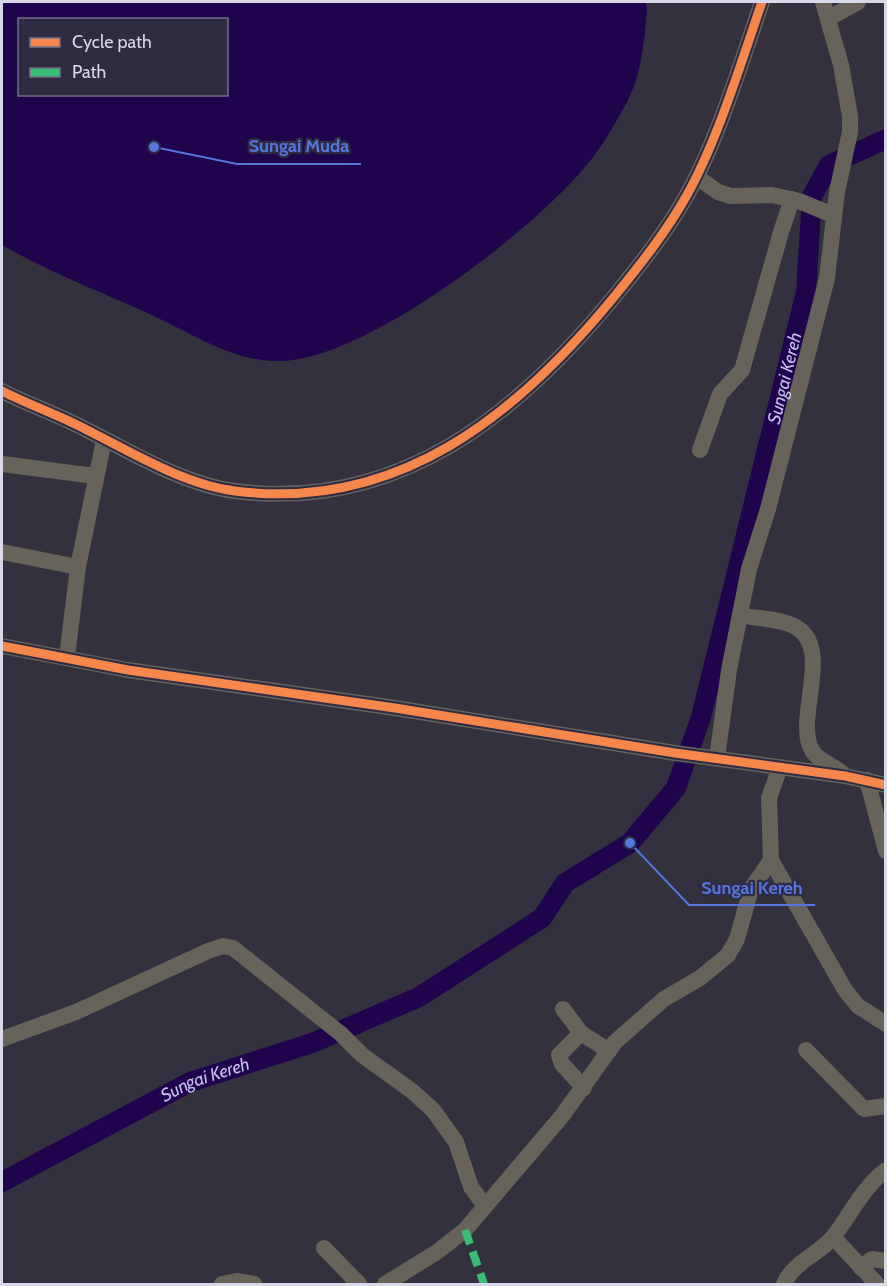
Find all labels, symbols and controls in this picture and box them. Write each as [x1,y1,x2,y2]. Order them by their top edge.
legend [18,18,228,96]
text: Cycle path [72,31,152,53]
text: Path [72,61,106,83]
callout: Sungai Muda [237,128,361,164]
text: Sungai Muda [249,135,349,157]
water label: Sungai Kereh [763,330,807,426]
callout: Sungai Kereh [689,869,815,905]
text: Sungai Kereh [701,877,803,899]
water label: Sungai Kereh [157,1053,252,1107]

